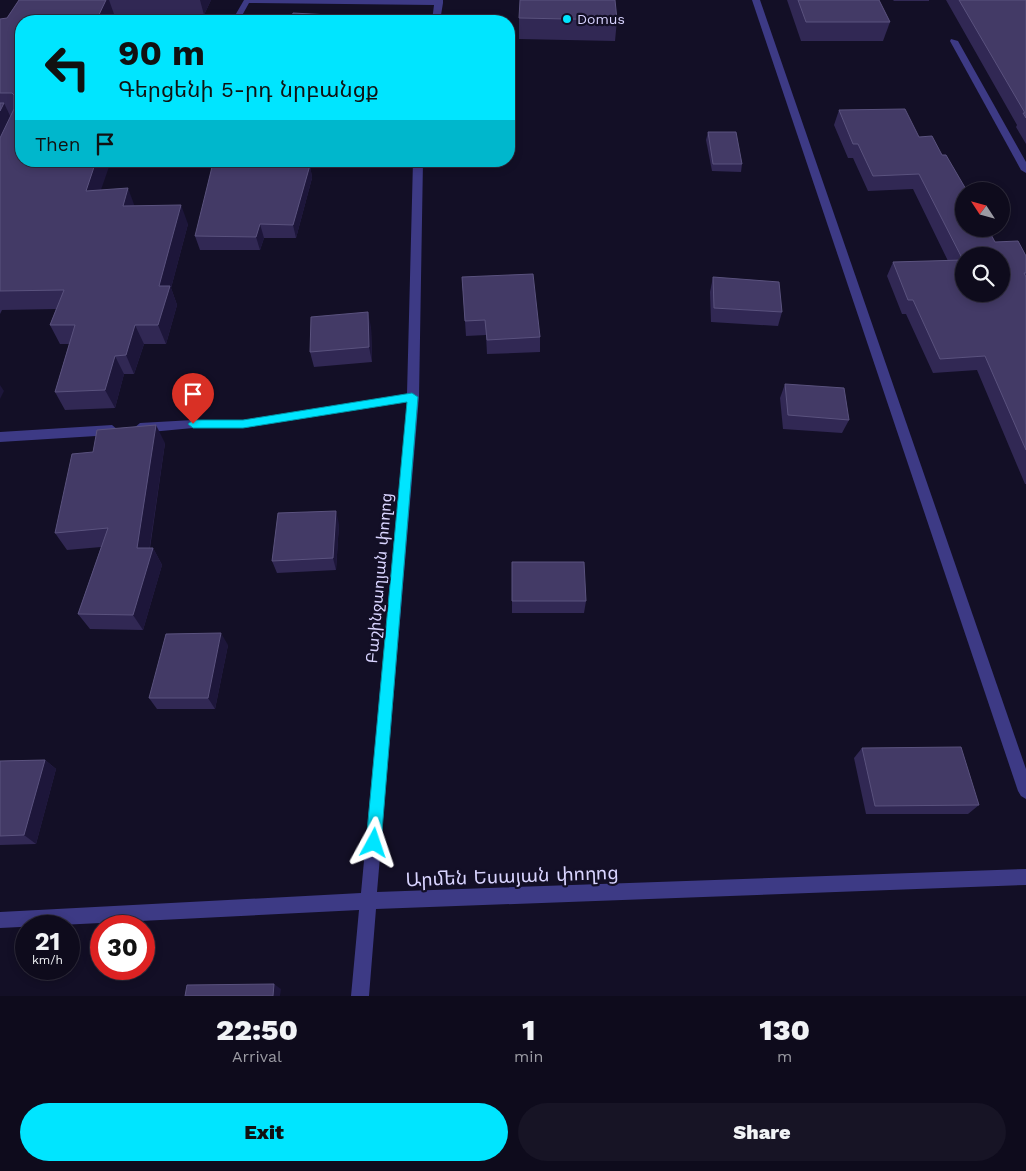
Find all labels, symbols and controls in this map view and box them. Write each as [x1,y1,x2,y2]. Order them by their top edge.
place label: Domus [577,11,625,27]
marker: Domus [561,13,573,25]
text: 90 m [118,32,205,74]
icon: left [35,35,100,100]
text: Գերցենի 5-րդ նրբանցք [118,77,379,102]
icon: arrive [91,130,119,158]
text: Then [35,133,81,156]
north arrow [955,182,1010,238]
map controls [955,182,1010,302]
button: search [955,247,1010,302]
pin [172,373,214,424]
icon: arrive [179,380,207,408]
street label: Բաշինջաղյան փողոց [362,492,396,664]
position arrow [347,816,399,868]
street label: Արմեն Եսայան փողոց [405,861,619,891]
speed limit sign: 30 [90,915,155,980]
text: 21 [35,927,60,956]
text: km/h [32,953,63,967]
text: 22:50 [216,1012,298,1047]
text: 1 [522,1012,535,1047]
text: 130 [759,1012,810,1047]
text: Arrival [232,1047,282,1066]
text: min [514,1047,543,1066]
text: m [777,1047,792,1066]
button: Exit [20,1103,508,1161]
button: Share [518,1103,1006,1161]

